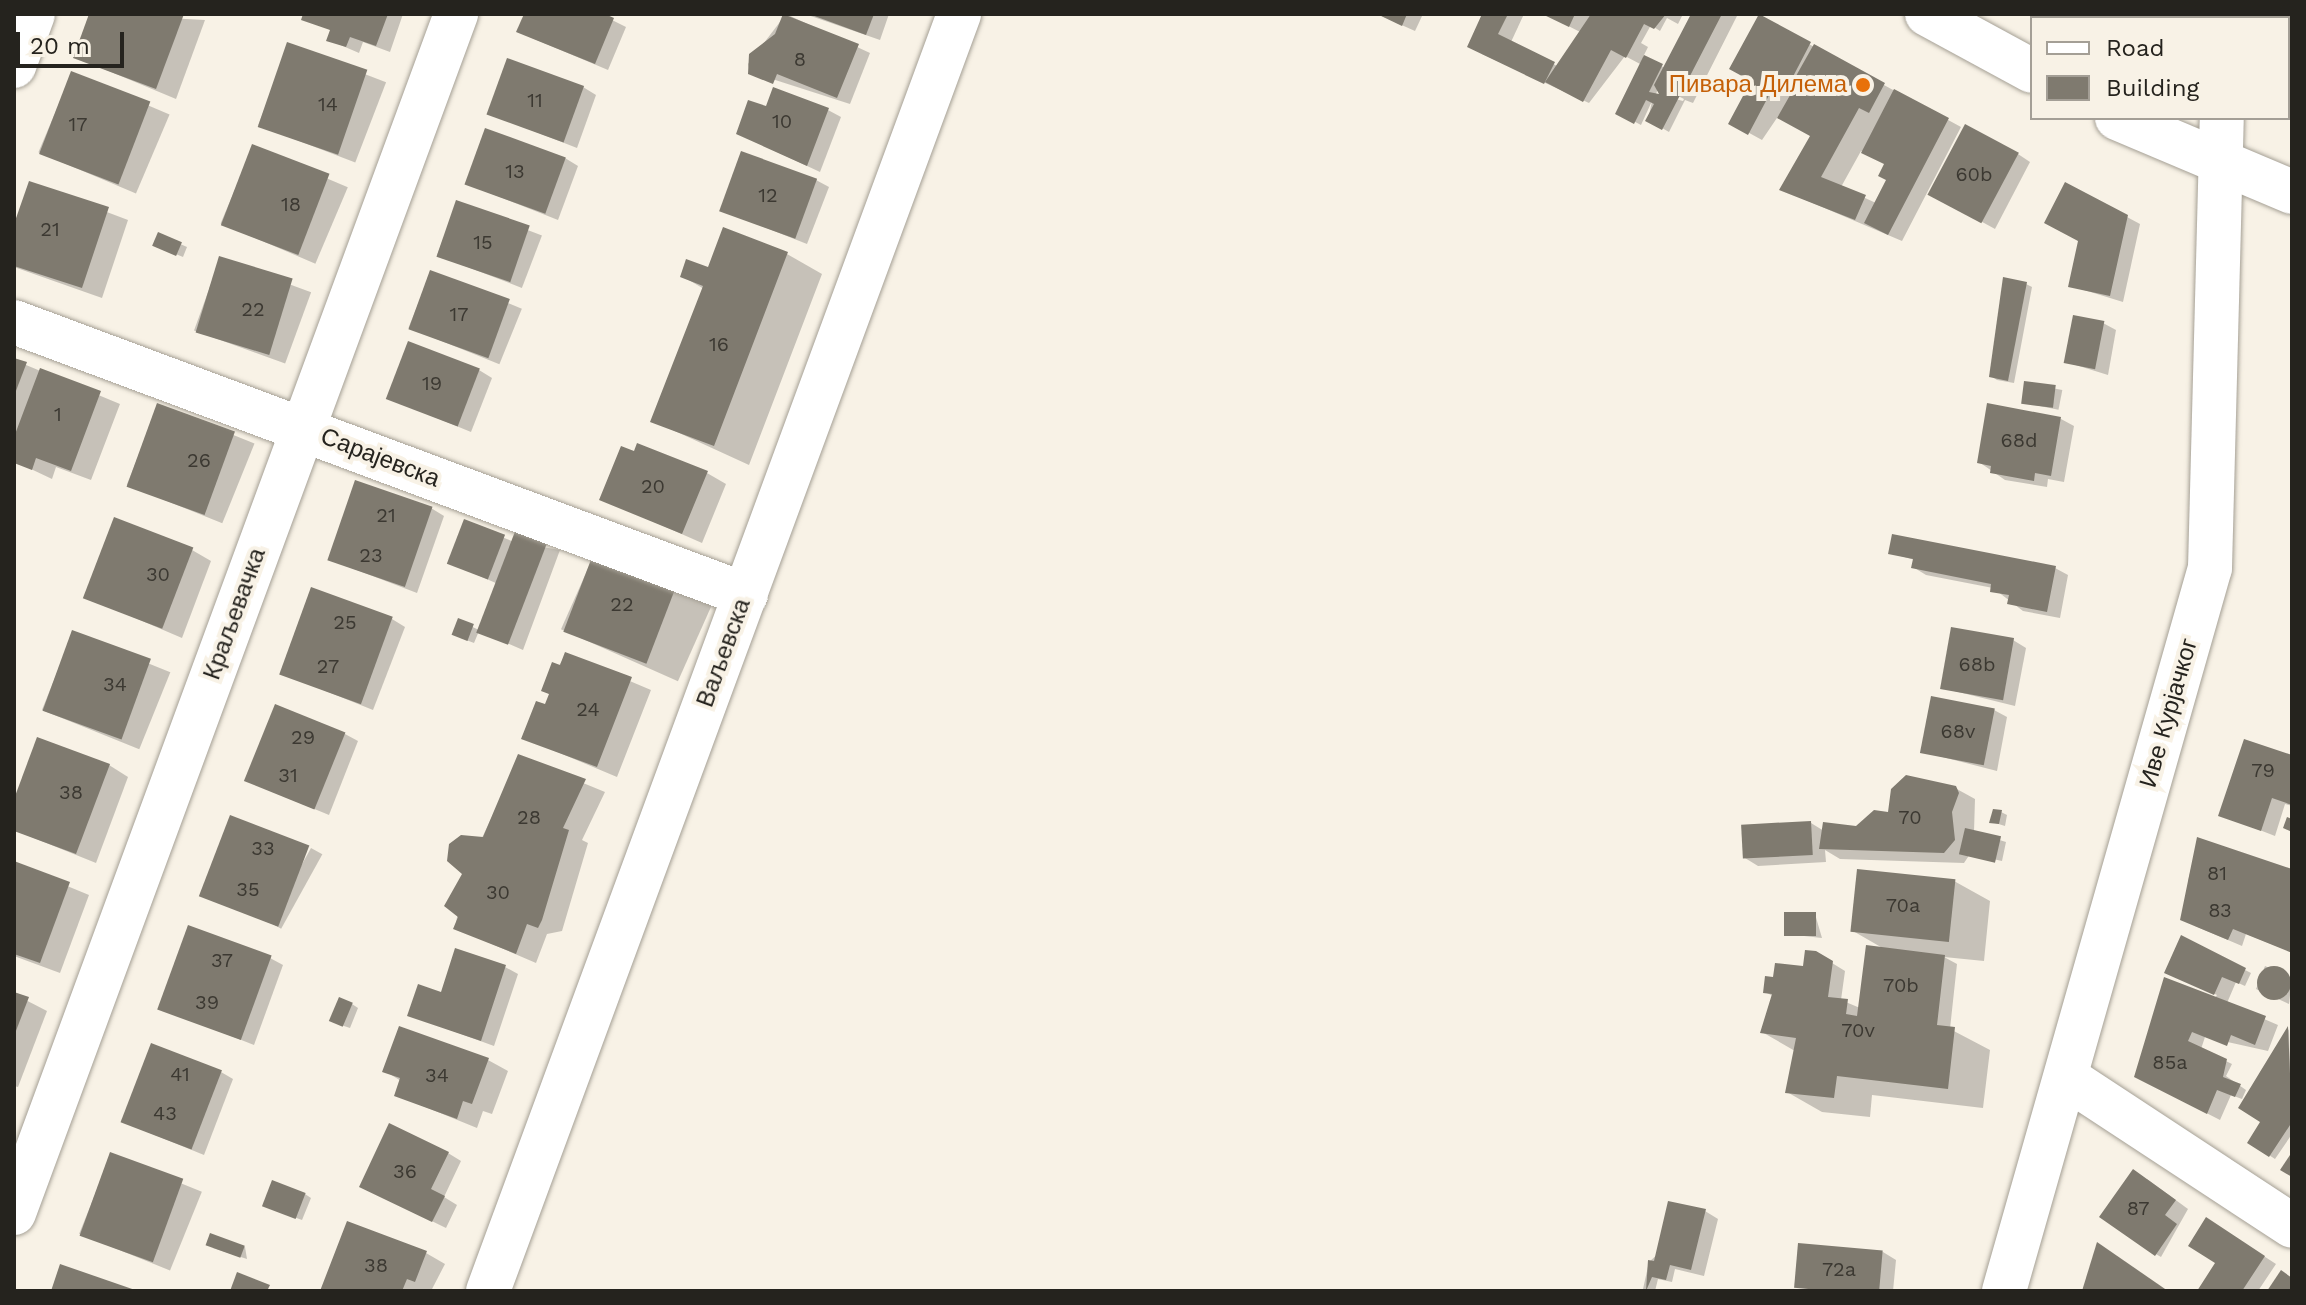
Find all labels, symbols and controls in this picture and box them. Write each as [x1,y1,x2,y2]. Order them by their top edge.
scale bar [20,16,128,66]
legend [2030,16,2290,120]
text: 20 m [30,32,90,60]
text: Road [2106,34,2165,62]
house number: 8 [794,47,806,71]
place label: Пивара Дилема [1669,71,1847,99]
text: Building [2106,74,2199,102]
marker: Пивара Дилема [1854,76,1872,94]
house number: 11 [527,88,543,112]
house number: 14 [318,92,338,116]
house number: 10 [772,109,792,133]
house number: 17 [68,112,88,136]
house number: 13 [505,159,525,183]
house number: 60b [1955,162,1993,186]
house number: 12 [758,183,778,207]
house number: 18 [281,192,301,216]
house number: 21 [40,217,60,241]
house number: 15 [473,230,493,254]
house number: 22 [241,297,265,321]
house number: 17 [449,302,469,326]
house number: 16 [709,332,729,356]
house number: 19 [422,371,442,395]
house number: 1 [54,402,62,426]
street label: Сарајевска [316,422,444,494]
house number: 68d [2000,428,2038,452]
house number: 26 [187,448,211,472]
house number: 20 [641,474,665,498]
house number: 21 [376,503,396,527]
house number: 23 [359,543,383,567]
street label: Краљевачка [198,544,272,684]
house number: 30 [146,562,170,586]
house number: 22 [610,592,634,616]
street label: Ваљевска [691,595,757,711]
house number: 25 [333,610,357,634]
street label: Иве Курјачког [2134,635,2204,791]
house number: 68b [1958,652,1996,676]
house number: 27 [317,654,339,678]
house number: 34 [103,672,127,696]
house number: 24 [576,697,600,721]
house number: 68v [1941,719,1975,743]
house number: 29 [291,725,315,749]
house number: 79 [2251,758,2275,782]
house number: 31 [278,763,298,787]
house number: 38 [59,780,83,804]
house number: 28 [517,805,541,829]
house number: 70 [1898,805,1922,829]
house number: 33 [251,836,275,860]
house number: 81 [2207,861,2227,885]
house number: 35 [236,877,260,901]
house number: 30 [486,880,510,904]
house number: 70a [1886,893,1920,917]
house number: 83 [2208,898,2232,922]
house number: 37 [211,948,233,972]
house number: 70b [1883,973,1919,997]
house number: 39 [195,990,219,1014]
house number: 70v [1841,1018,1875,1042]
house number: 85a [2152,1050,2188,1074]
house number: 41 [170,1062,190,1086]
house number: 34 [425,1063,449,1087]
house number: 43 [153,1101,177,1125]
house number: 36 [393,1159,417,1183]
house number: 87 [2127,1196,2149,1220]
house number: 38 [364,1253,388,1277]
house number: 72a [1822,1257,1856,1281]

